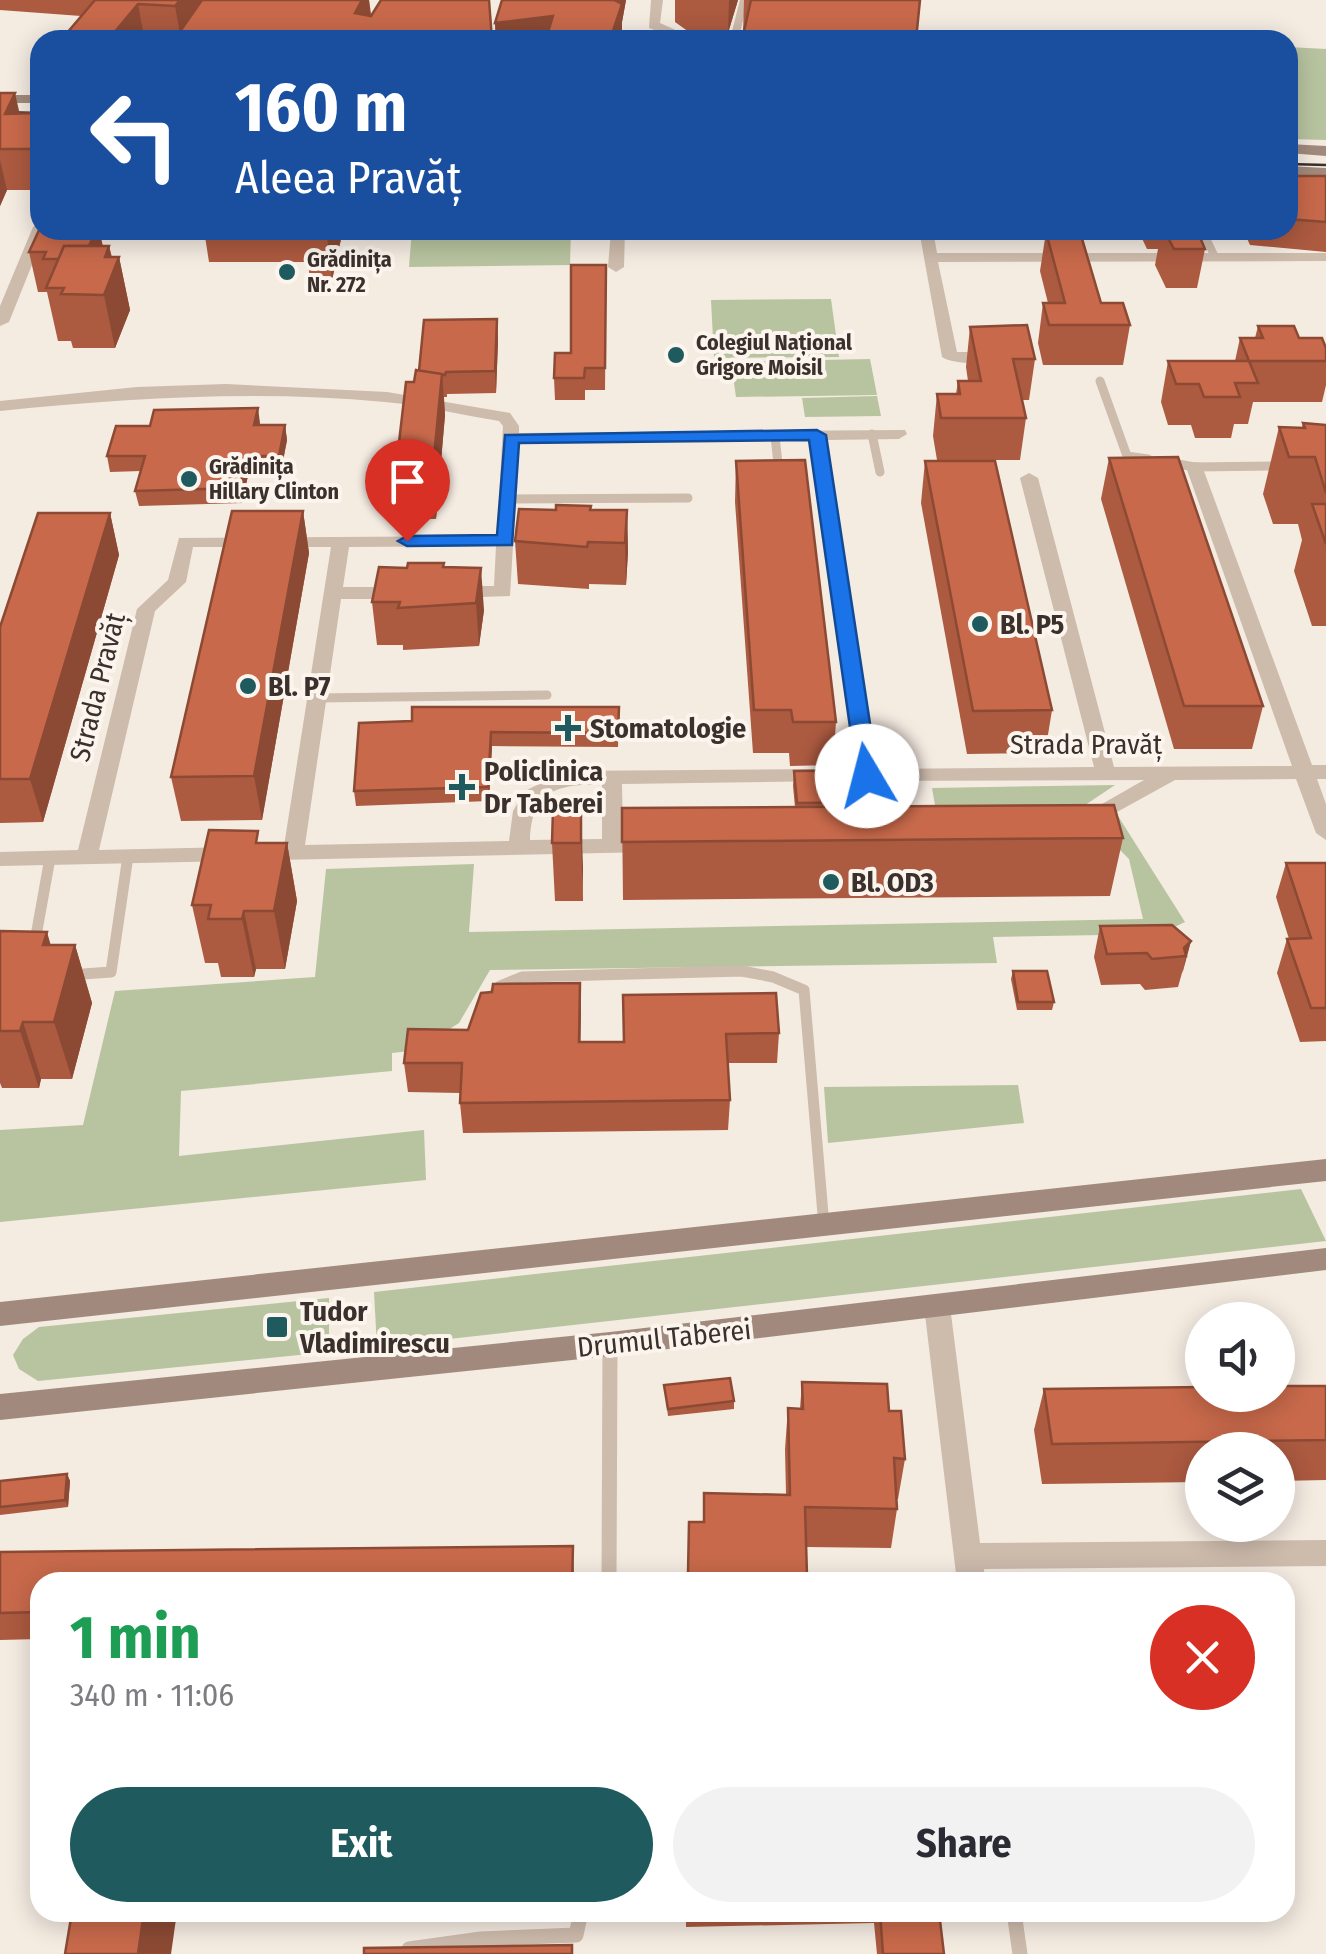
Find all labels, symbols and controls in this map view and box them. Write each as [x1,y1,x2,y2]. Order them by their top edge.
text: 160 m [235,66,407,150]
icon: left [70,70,200,200]
text: Aleea Pravăț [235,151,462,205]
place label: Grădinița Nr. 272 [307,246,392,298]
marker: Grădinița Nr. 272 [276,261,298,283]
place label: Colegiul Național Grigore Moisil [696,329,853,381]
marker: Colegiul Național Grigore Moisil [665,344,687,366]
pin [365,439,450,542]
place label: Grădinița Hillary Clinton [209,453,339,505]
icon: arrive [380,454,435,509]
marker: Grădinița Hillary Clinton [178,468,200,490]
street label: Strada Pravăț [63,608,133,765]
place label: Bl. P5 [1000,608,1064,641]
marker: Bl. P5 [969,613,991,635]
place label: Bl. P7 [268,670,331,703]
marker: Bl. P7 [237,675,259,697]
place label: Stomatologie [590,712,746,745]
marker: Stomatologie [555,715,581,741]
position arrow [815,724,919,828]
street label: Strada Pravăț [1010,728,1163,762]
place label: Policlinica Dr Taberei [484,755,603,820]
marker: Policlinica Dr Taberei [449,774,475,800]
place label: Bl. OD3 [851,866,934,899]
marker: Bl. OD3 [820,871,842,893]
place label: Tudor Vladimirescu [299,1295,450,1360]
map controls [1185,1302,1295,1542]
button: sound [1185,1302,1295,1412]
street label: Drumul Taberei [575,1313,753,1364]
marker: Tudor Vladimirescu [264,1314,290,1340]
button: layers [1185,1432,1295,1542]
text: 1 min [70,1602,201,1674]
button: close [1150,1605,1255,1710]
text: 340 m · 11:06 [70,1676,234,1714]
button: Exit [70,1787,653,1902]
button: Share [673,1787,1255,1902]

